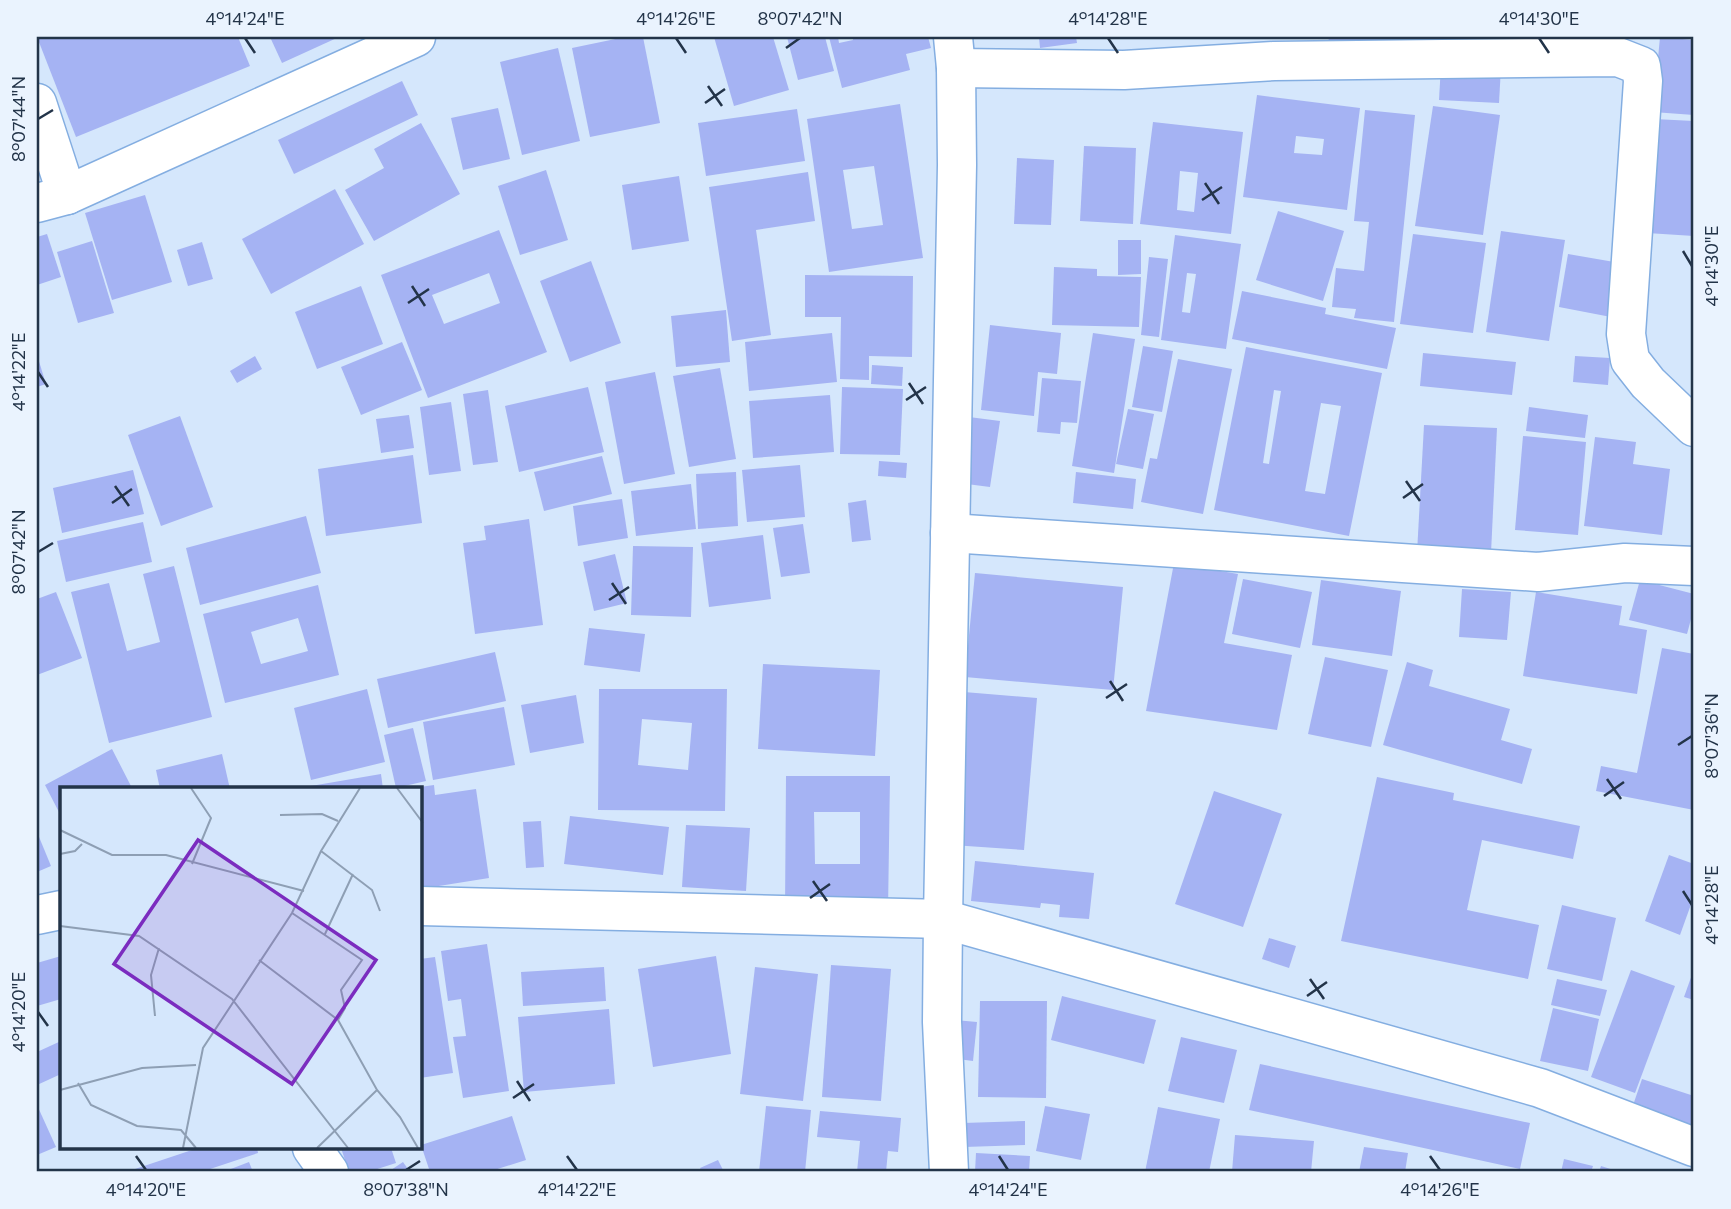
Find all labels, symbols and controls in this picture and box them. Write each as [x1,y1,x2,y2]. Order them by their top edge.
text: 4°14'24"E [205,7,285,29]
text: 4°14'26"E [636,7,716,29]
text: 8°07'42"N [758,7,842,29]
text: 4°14'28"E [1068,7,1148,29]
text: 4°14'30"E [1499,7,1579,29]
text: 8°07'44"N [7,76,29,162]
text: 4°14'30"E [1700,226,1722,306]
text: 4°14'22"E [7,333,29,411]
text: 8°07'42"N [7,510,29,594]
text: 8°07'36"N [1700,693,1722,779]
inset map [60,787,422,1150]
text: 4°14'28"E [1700,865,1722,945]
text: 4°14'20"E [7,972,29,1052]
text: 4°14'20"E [106,1178,186,1200]
text: 8°07'38"N [363,1178,449,1200]
text: 4°14'22"E [538,1178,616,1200]
text: 4°14'24"E [968,1178,1048,1200]
text: 4°14'26"E [1400,1178,1480,1200]

